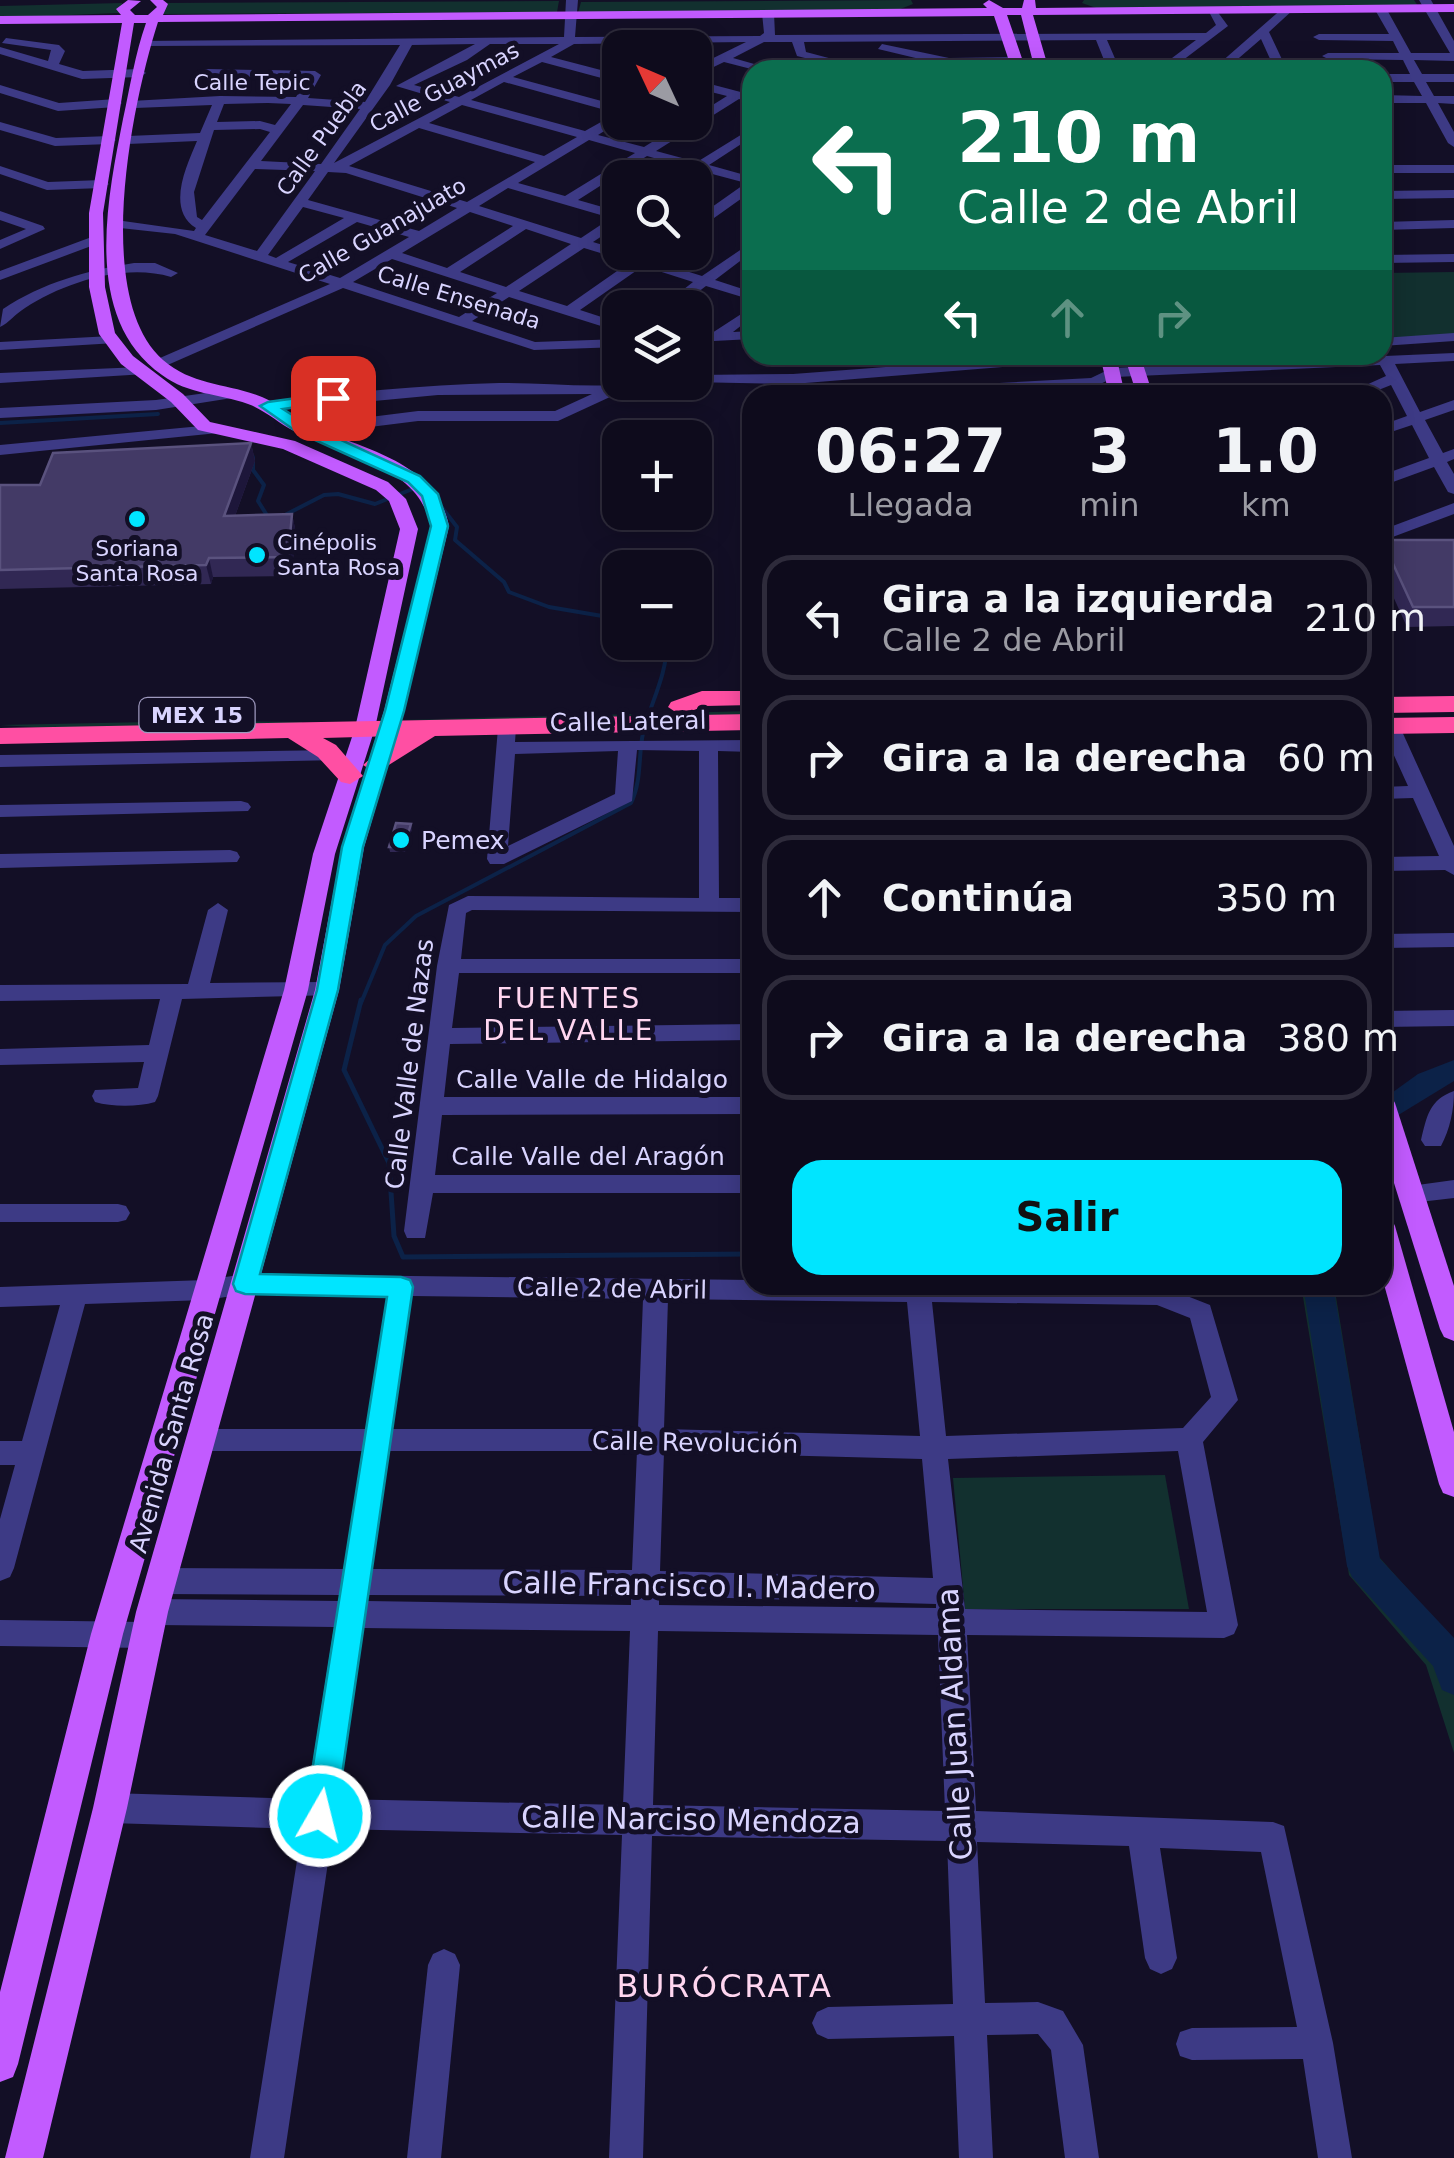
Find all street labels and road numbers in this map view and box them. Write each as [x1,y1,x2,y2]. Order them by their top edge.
street label: Calle Guaymas [365,38,523,137]
street label: Calle Tepic [193,70,311,95]
street label: Calle Puebla [271,76,371,200]
street label: Calle Guanajuato [294,172,470,289]
street label: Calle Ensenada [374,261,543,334]
road number: MEX 15 [140,698,254,732]
street label: Calle Lateral [549,706,707,737]
street label: Calle Valle de Nazas [380,937,439,1191]
street label: Calle Valle de Hidalgo [456,1065,728,1094]
street label: Calle Valle del Aragón [451,1142,725,1171]
street label: Calle 2 de Abril [517,1272,707,1305]
street label: Avenida Santa Rosa [123,1310,220,1556]
street label: Calle Revolución [592,1426,798,1459]
street label: Calle Francisco I. Madero [502,1565,876,1606]
street label: Calle Juan Aldama [930,1587,979,1861]
street label: Calle Narciso Mendoza [521,1799,861,1840]

